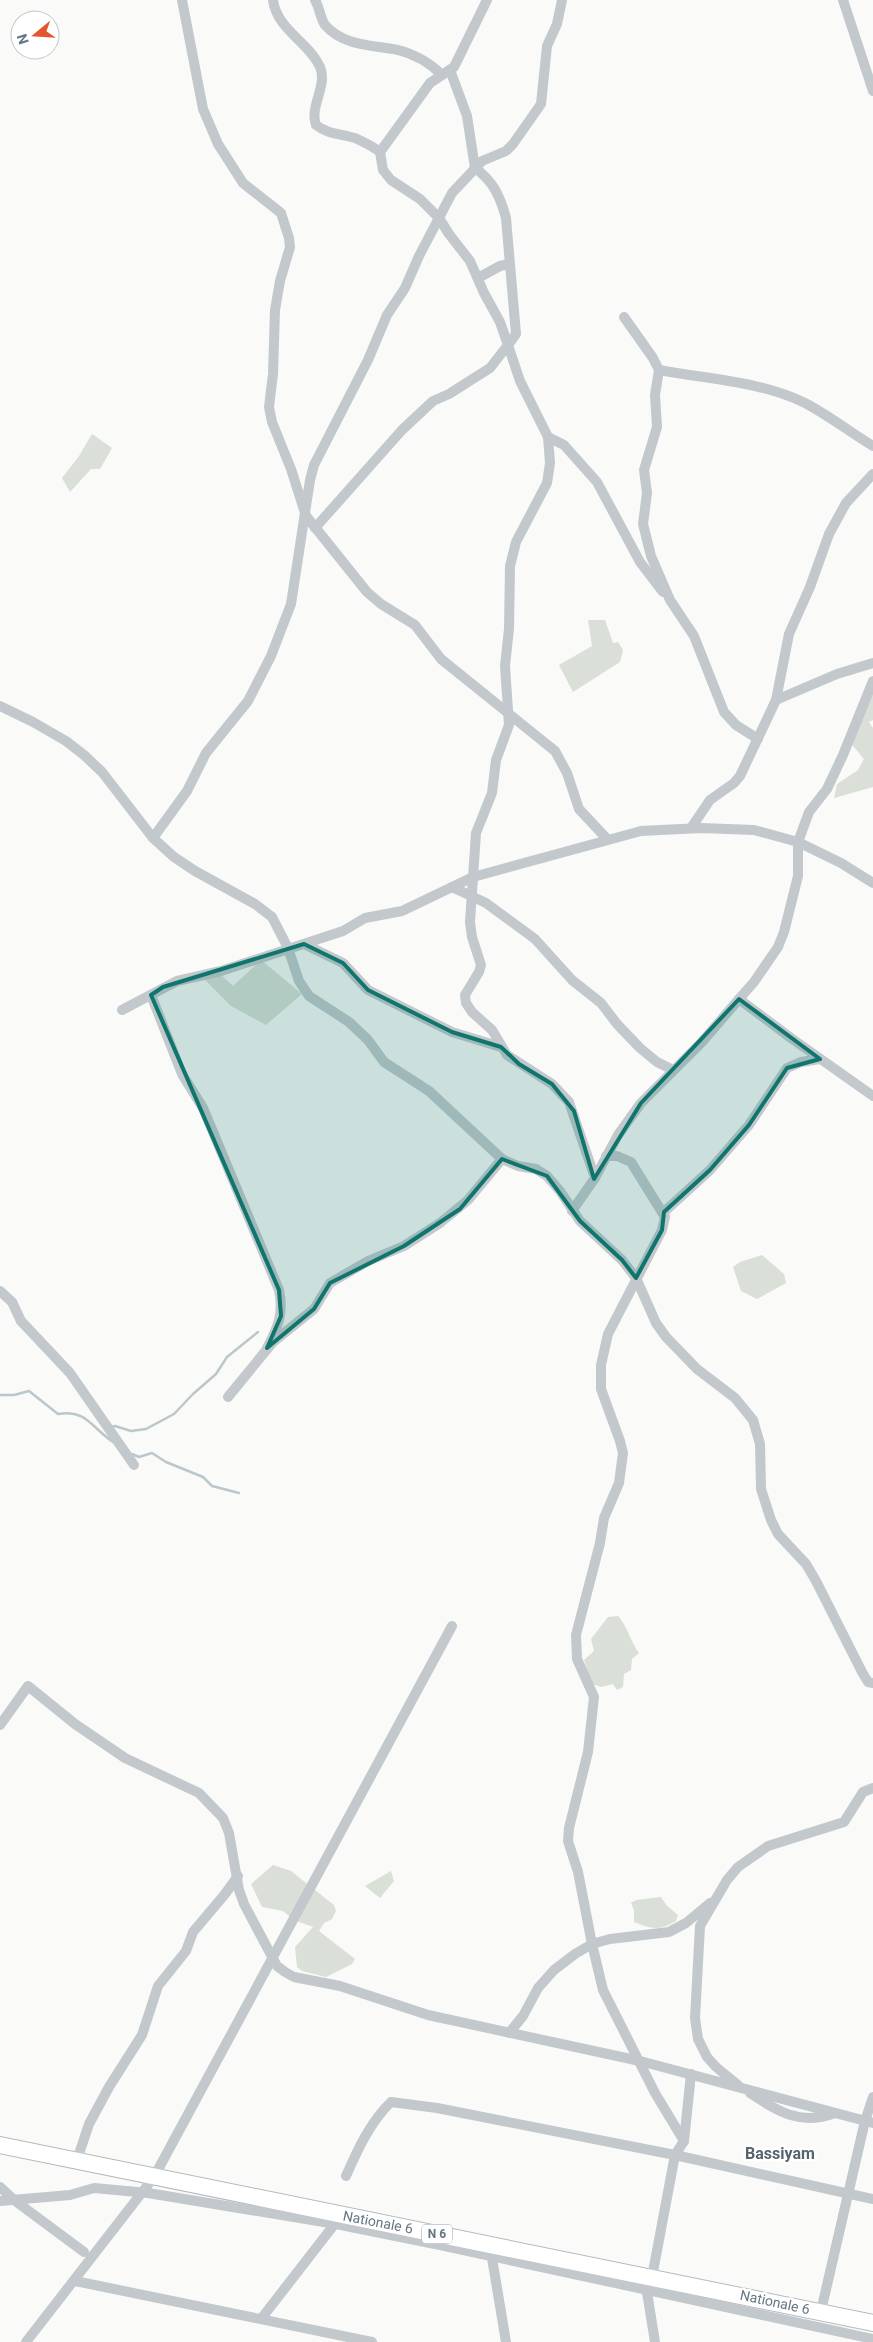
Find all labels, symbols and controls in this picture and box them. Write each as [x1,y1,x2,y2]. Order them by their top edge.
north arrow [10,10,60,60]
text: N [13,32,32,46]
district label: Bassiyam [745,2144,815,2163]
street label: Nationale 6 [342,2207,415,2237]
road number: N 6 [422,2224,452,2244]
street label: Nationale 6 [739,2287,812,2317]

